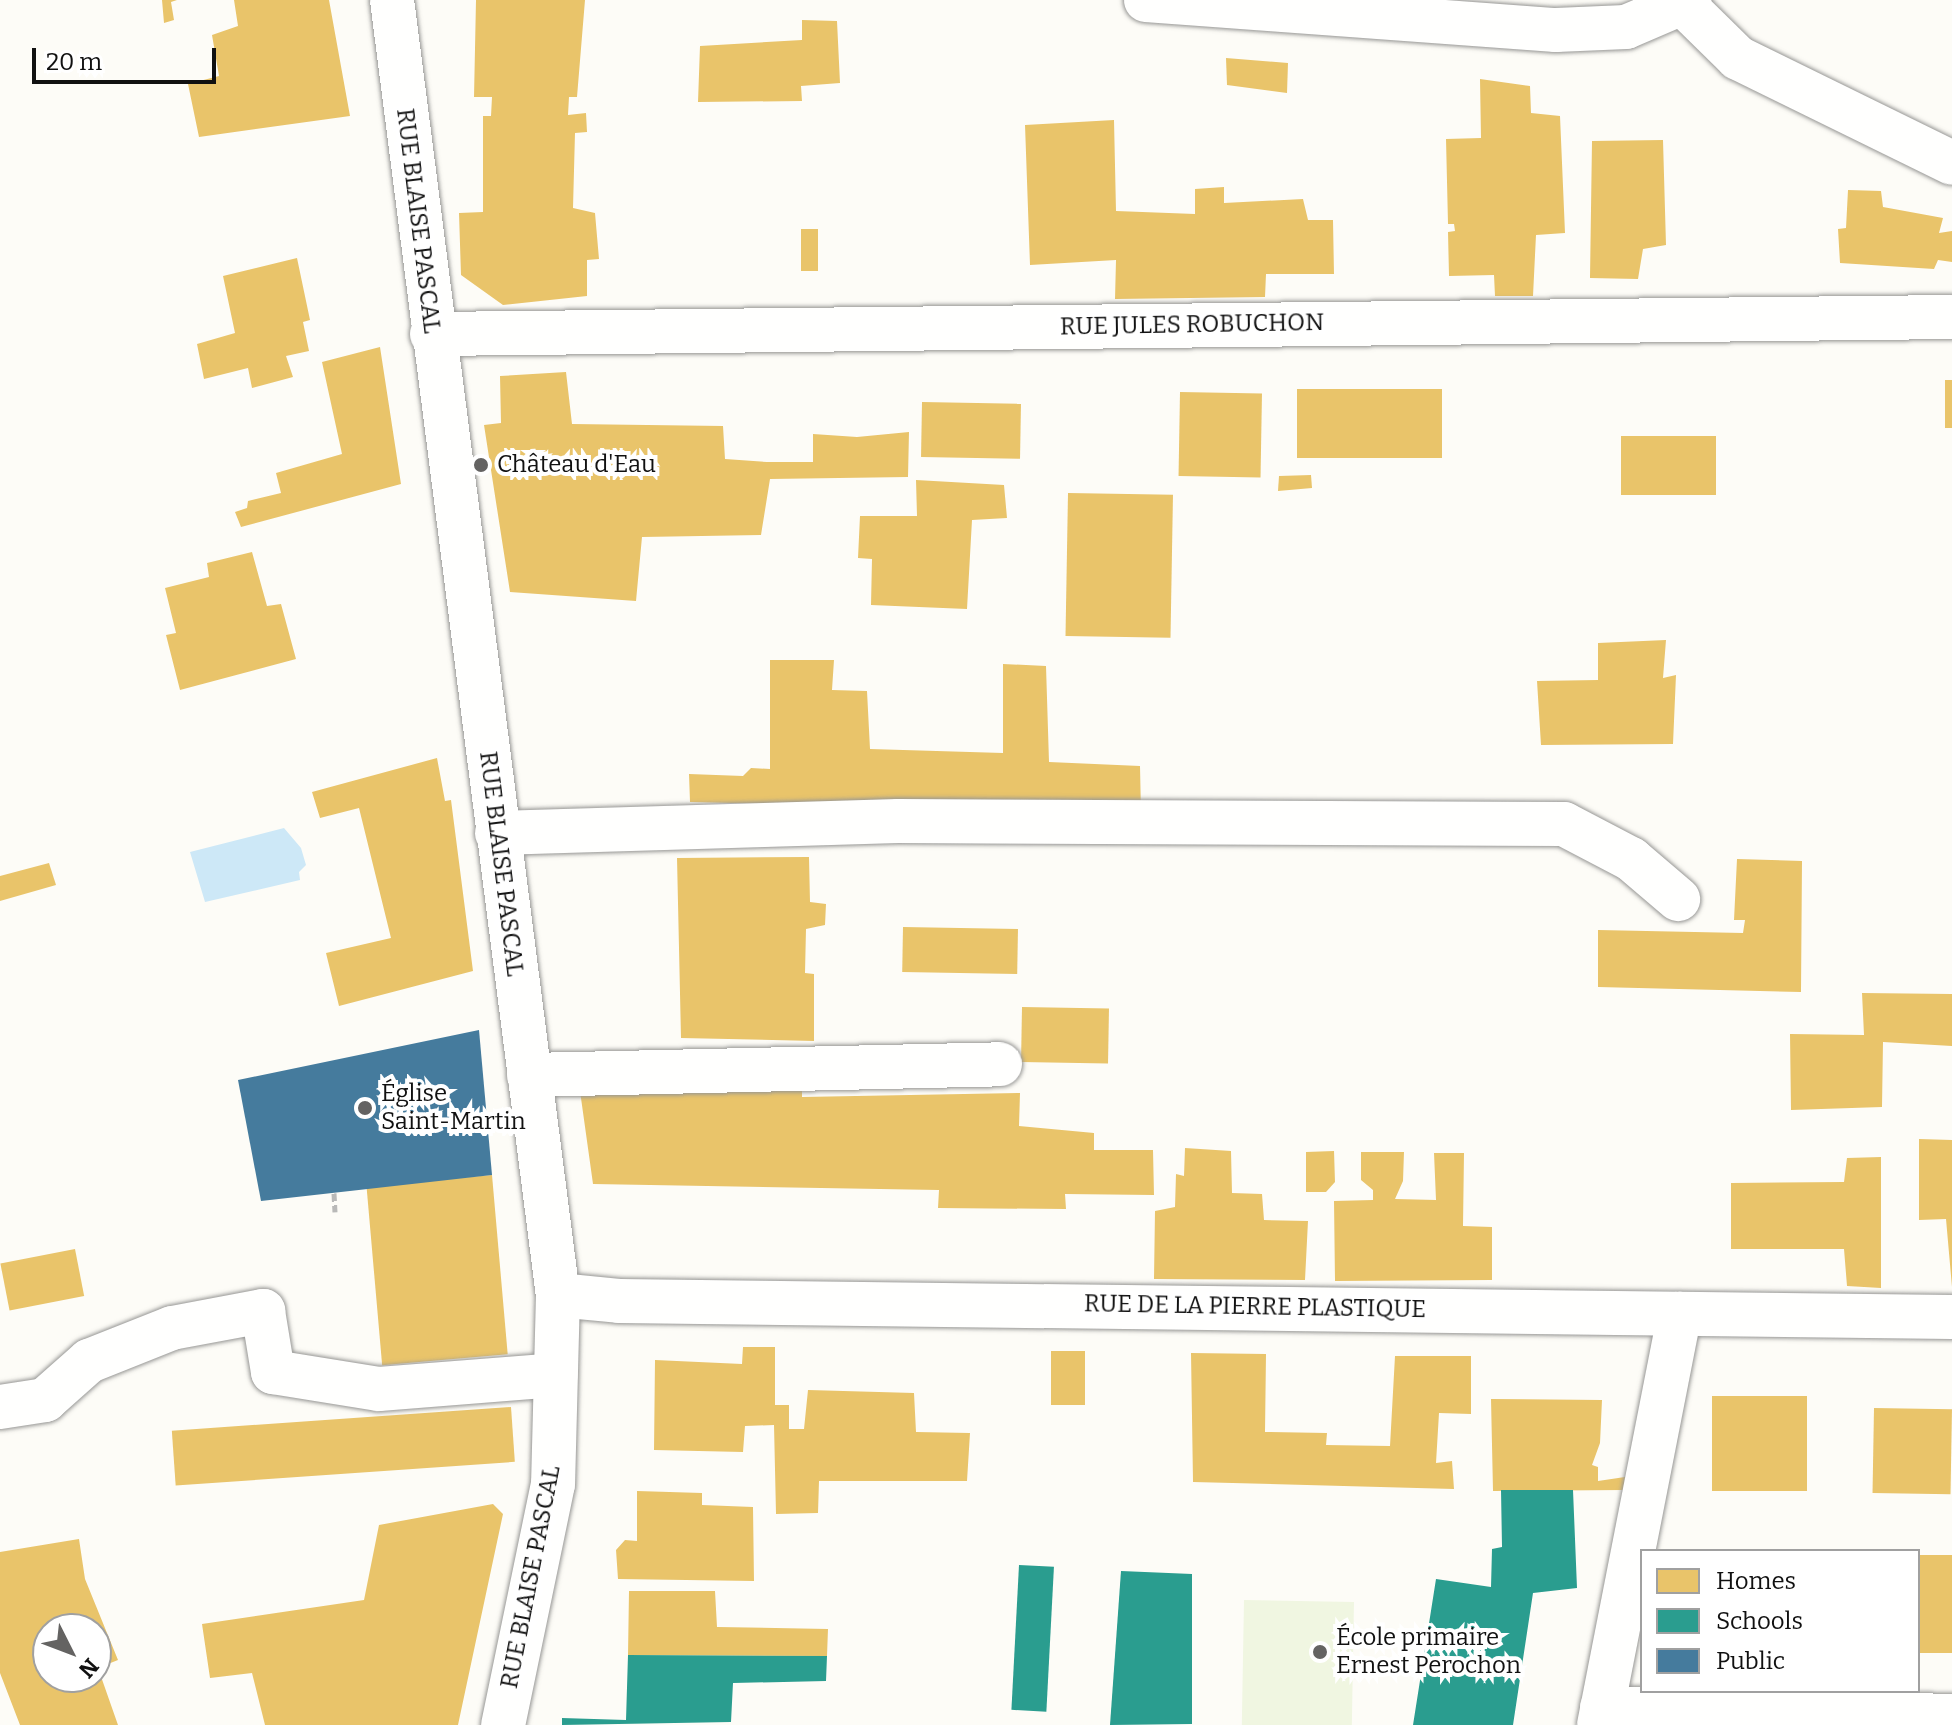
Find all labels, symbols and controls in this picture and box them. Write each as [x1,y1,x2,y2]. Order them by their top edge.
scale bar [36,32,220,82]
text: 20 m [46,48,102,76]
street label: RUE BLAISE PASCAL [390,107,446,335]
street label: RUE JULES ROBUCHON [1060,308,1324,342]
place label: Château d'Eau [497,451,656,479]
marker: Château d'Eau [472,456,490,474]
street label: RUE BLAISE PASCAL [473,750,529,978]
place label: Église Saint-Martin [381,1080,526,1136]
marker: Église Saint-Martin [356,1099,374,1117]
street label: RUE DE LA PIERRE PLASTIQUE [1084,1290,1426,1324]
street label: RUE BLAISE PASCAL [495,1463,567,1691]
legend [1640,1549,1920,1693]
text: Homes [1716,1567,1796,1595]
text: Schools [1716,1607,1803,1635]
north arrow [32,1613,112,1693]
place label: École primaire Ernest Perochon [1336,1624,1521,1680]
marker: École primaire Ernest Perochon [1311,1643,1329,1661]
text: Public [1716,1647,1785,1675]
text: N [73,1653,104,1683]

